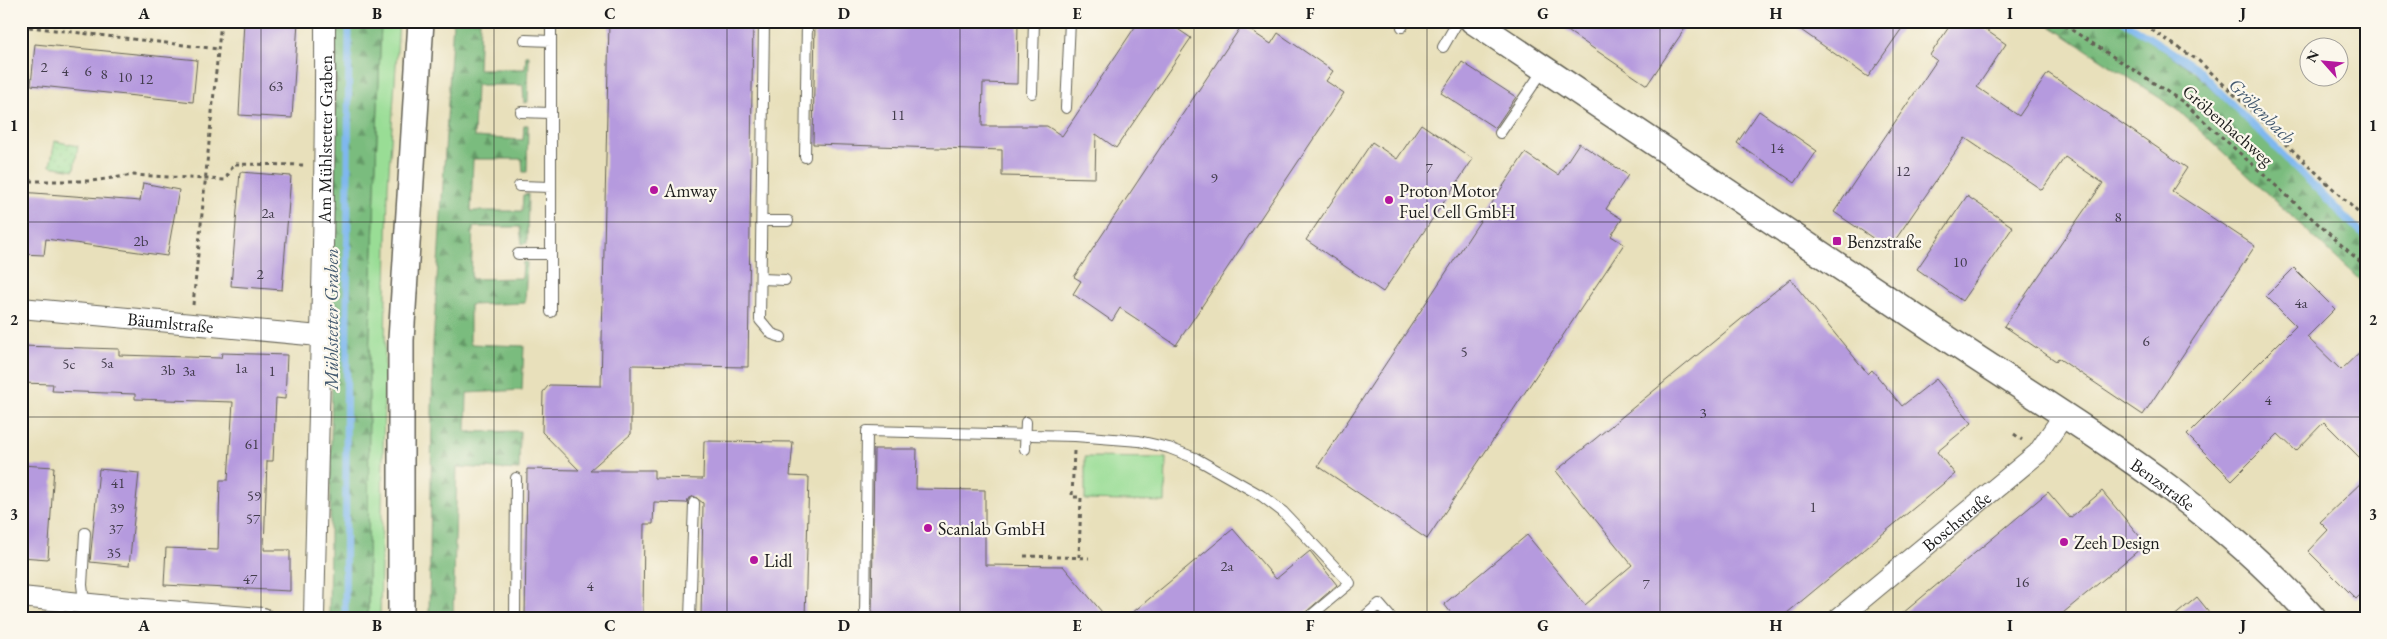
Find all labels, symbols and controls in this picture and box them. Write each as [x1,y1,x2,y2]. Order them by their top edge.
text: A [137,3,150,24]
text: B [372,3,382,24]
text: C [604,3,616,24]
text: D [838,3,850,24]
text: E [1072,3,1082,24]
text: F [1306,3,1315,24]
text: G [1537,3,1549,24]
text: H [1770,3,1783,24]
text: I [2007,3,2013,24]
text: J [2238,3,2246,24]
north arrow [2300,38,2350,88]
text: N [2302,46,2323,65]
street label: Am Mühlstetter Graben [312,55,337,224]
house number: 2 [40,57,48,76]
house number: 4 [61,61,69,80]
house number: 6 [84,61,92,80]
house number: 8 [100,64,108,83]
house number: 10 [118,67,132,86]
house number: 12 [139,69,154,88]
water label: Gröbenbach [2223,72,2301,150]
house number: 63 [269,76,283,95]
street label: Gröbenbachweg [2178,79,2278,171]
house number: 11 [891,105,905,124]
text: 1 [10,115,18,136]
text: 1 [2369,115,2377,136]
house number: 14 [1770,138,1785,157]
house number: 7 [1425,158,1433,177]
house number: 12 [1896,161,1911,180]
house number: 9 [1210,168,1218,187]
place label: Amway [663,179,717,202]
place label: Proton Motor Fuel Cell GmbH [1399,179,1516,223]
marker: Amway [648,184,660,196]
marker: Proton Motor Fuel Cell GmbH [1383,194,1395,206]
house number: 2a [261,203,275,222]
house number: 8 [2114,207,2122,226]
place label: Benzstraße [1847,230,1922,253]
house number: 2b [134,231,149,250]
marker: Benzstraße [1831,235,1843,247]
water label: Mühlstetter Graben [319,248,344,391]
house number: 10 [1953,252,1967,271]
house number: 2 [256,264,264,283]
house number: 4a [2294,293,2308,312]
street label: Bäumlstraße [126,307,214,338]
text: 2 [10,309,19,330]
text: 2 [2369,309,2378,330]
house number: 6 [2142,331,2150,350]
house number: 5 [1460,342,1468,361]
house number: 5a [100,353,114,372]
house number: 5c [62,354,76,373]
house number: 1a [234,358,248,377]
house number: 3b [161,360,176,379]
house number: 3a [182,361,196,380]
house number: 1 [268,361,276,380]
house number: 4 [2264,390,2272,409]
house number: 3 [1699,403,1707,422]
house number: 61 [245,434,259,453]
street label: Benzstraße [2126,452,2200,515]
house number: 41 [111,473,125,492]
house number: 59 [247,486,261,505]
street label: Boschstraße [1917,486,1995,556]
house number: 1 [1809,497,1817,516]
house number: 39 [110,498,124,517]
text: 3 [10,504,18,525]
text: 3 [2369,504,2377,525]
house number: 57 [246,509,261,528]
place label: Scanlab GmbH [938,517,1045,540]
house number: 37 [109,519,124,538]
marker: Scanlab GmbH [922,522,934,534]
place label: Zeeh Design [2074,531,2160,554]
marker: Zeeh Design [2058,536,2070,548]
house number: 35 [107,543,121,562]
place label: Lidl [764,549,792,572]
marker: Lidl [748,554,760,566]
house number: 2a [1220,556,1234,575]
house number: 47 [243,569,258,588]
house number: 16 [2015,572,2029,591]
house number: 7 [1642,574,1650,593]
house number: 4 [586,576,594,595]
text: A [137,615,150,636]
text: B [372,615,382,636]
text: C [604,615,616,636]
text: D [838,615,850,636]
text: E [1072,615,1082,636]
text: F [1306,615,1315,636]
text: G [1537,615,1549,636]
text: H [1770,615,1783,636]
text: I [2007,615,2013,636]
text: J [2238,615,2246,636]

